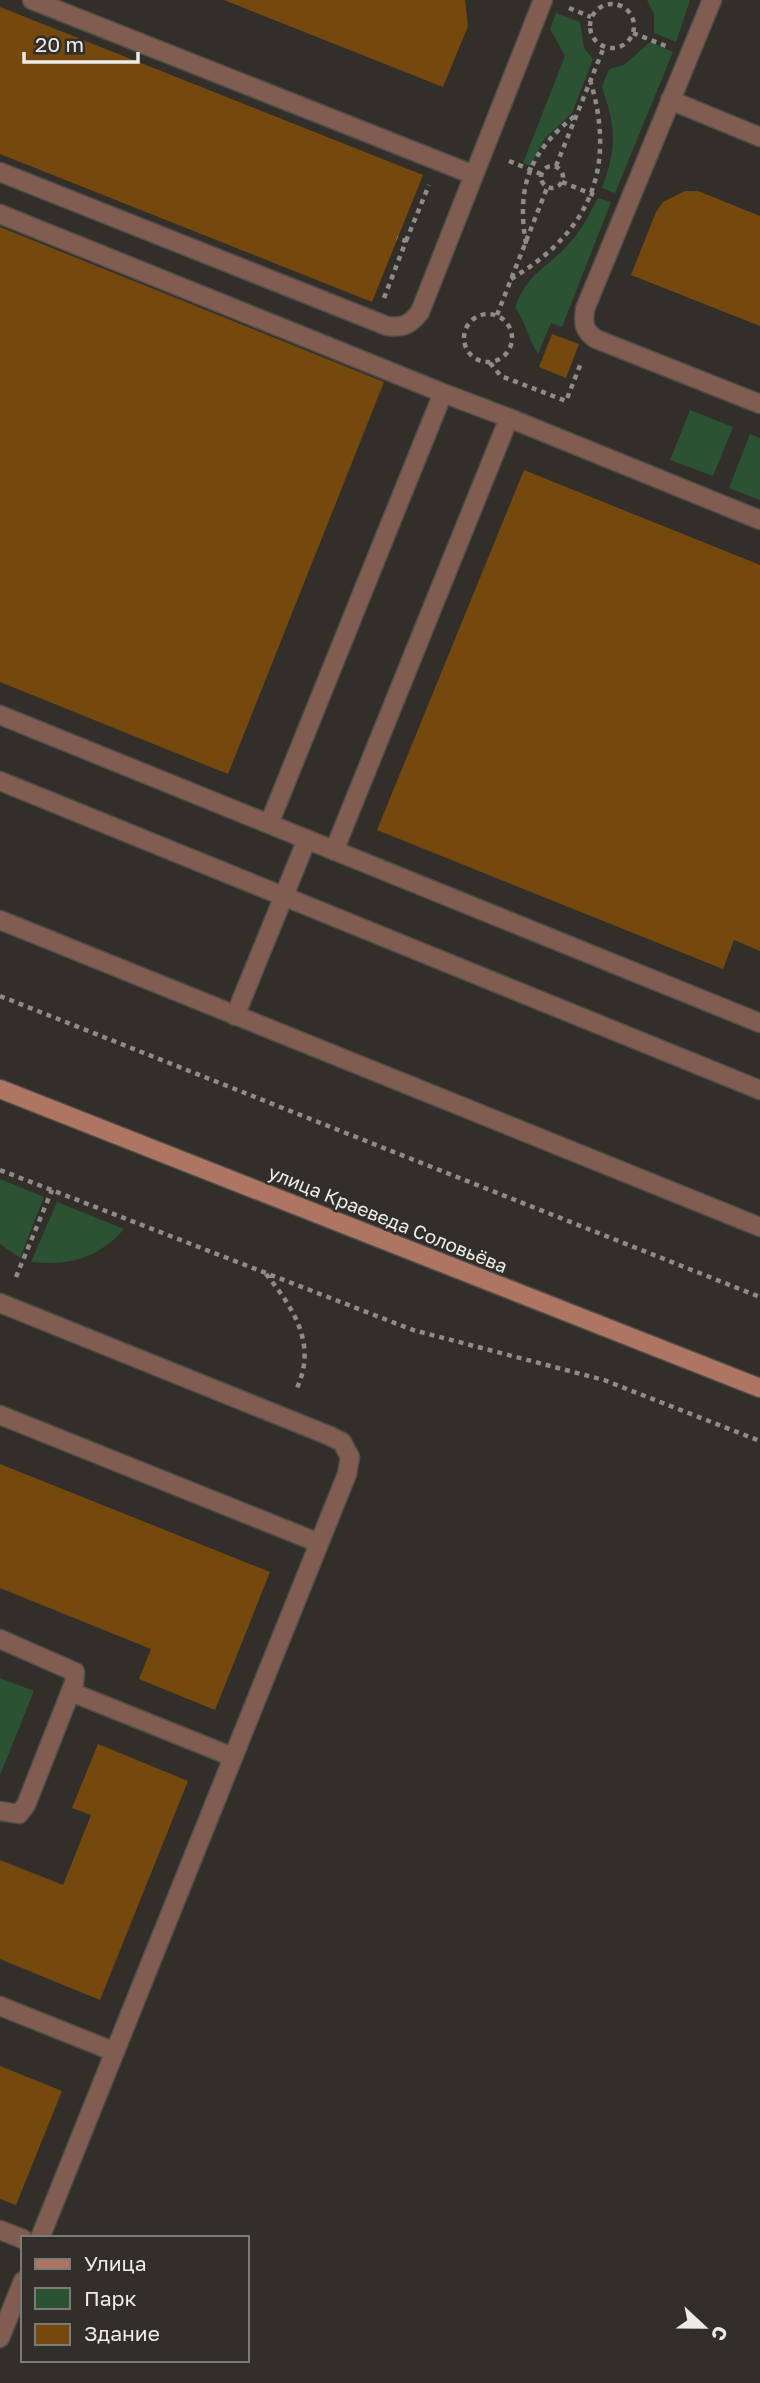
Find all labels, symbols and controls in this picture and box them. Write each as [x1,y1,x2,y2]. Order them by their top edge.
scale bar [24,21,138,65]
text: 20 m [35,31,84,57]
street label: улица Краеведа Соловьёва [265,1160,511,1277]
legend [21,2236,248,2362]
text: Улица [84,2250,147,2276]
text: Парк [84,2285,137,2311]
north arrow [669,2292,739,2362]
text: Здание [84,2320,160,2346]
text: С [707,2323,733,2344]

